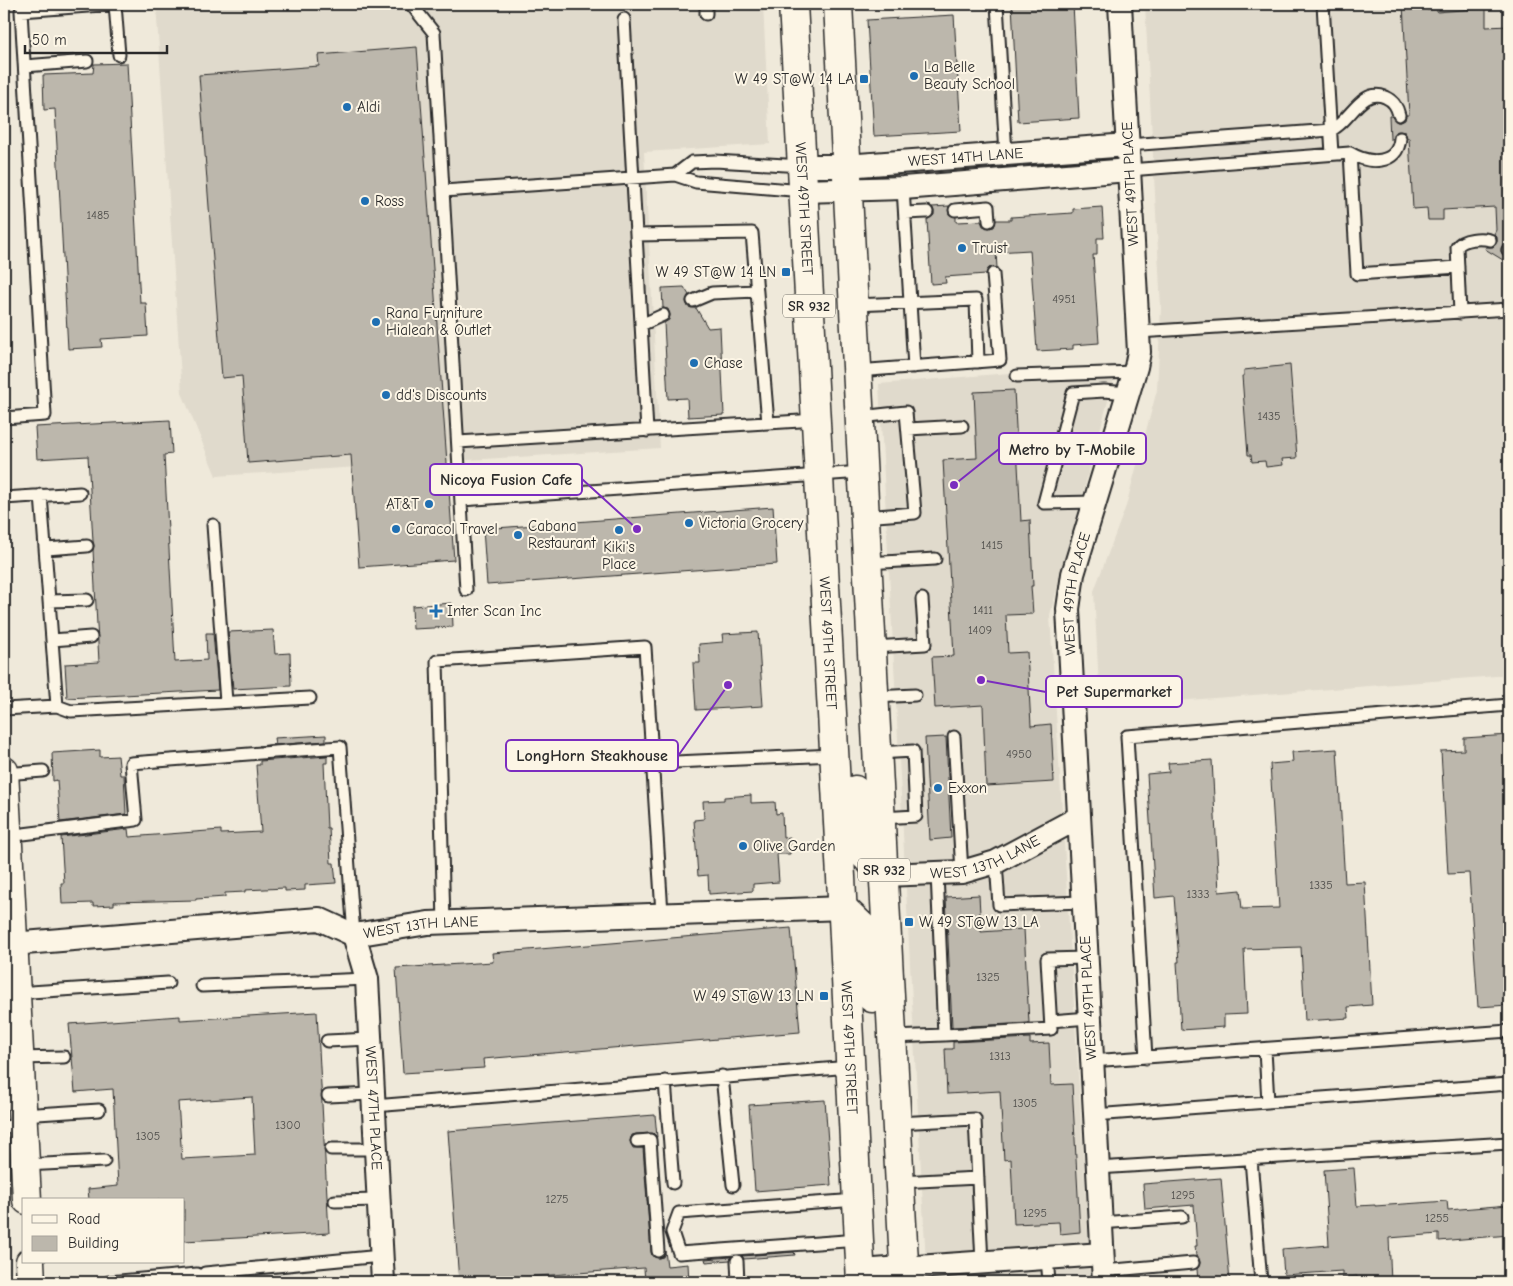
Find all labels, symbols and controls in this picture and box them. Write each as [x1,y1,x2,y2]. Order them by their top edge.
scale bar [25,22,168,54]
text: 50 m [32,31,67,49]
place label: La Belle Beauty School [924,58,1015,93]
place label: W 49 ST@W 14 LA [735,70,854,88]
marker: La Belle Beauty School [908,70,920,82]
marker: W 49 ST@W 14 LA [858,73,870,85]
place label: Aldi [357,98,380,116]
marker: Aldi [341,101,353,113]
street label: WEST 49TH PLACE [1118,121,1142,247]
street label: WEST 49TH STREET [792,142,817,276]
street label: WEST 14TH LANE [908,144,1024,170]
place label: Ross [375,192,404,210]
marker: Ross [359,195,371,207]
house number: 1485 [86,208,110,222]
place label: Truist [972,239,1008,257]
marker: Truist [956,242,968,254]
place label: W 49 ST@W 14 LN [656,263,776,281]
marker: W 49 ST@W 14 LN [780,266,792,278]
house number: 4951 [1052,292,1076,306]
road number: SR 932 [783,294,835,318]
place label: Rana Furniture Hialeah & Outlet [386,304,492,339]
marker: Rana Furniture Hialeah & Outlet [370,316,382,328]
place label: Chase [704,354,743,372]
marker: Chase [688,357,700,369]
place label: dd's Discounts [396,386,487,404]
marker: dd's Discounts [380,389,392,401]
house number: 1435 [1257,409,1281,423]
callout: Metro by T-Mobile [999,433,1146,464]
text: Metro by T-Mobile [1009,441,1135,459]
callout: Nicoya Fusion Cafe [430,464,582,495]
text: Nicoya Fusion Cafe [440,471,572,489]
place label: AT&T [386,495,419,513]
marker: AT&T [423,498,435,510]
place label: Victoria Grocery [699,514,804,532]
place label: Cabana Restaurant [528,517,596,552]
marker: Victoria Grocery [683,517,695,529]
place label: Caracol Travel [406,520,498,538]
marker: Caracol Travel [390,523,402,535]
marker: Kiki's Place [613,524,625,536]
marker: Cabana Restaurant [512,529,524,541]
street label: WEST 49TH PLACE [1059,530,1094,656]
place label: Kiki's Place [602,538,637,573]
house number: 1415 [981,538,1003,552]
street label: WEST 49TH STREET [815,576,841,710]
place label: Inter Scan Inc [447,602,541,620]
house number: 1411 [973,603,993,617]
marker: Inter Scan Inc [429,604,443,618]
house number: 1409 [968,623,992,637]
callout: Pet Supermarket [1046,676,1182,707]
text: Pet Supermarket [1056,683,1172,701]
callout: LongHorn Steakhouse [506,740,678,771]
text: LongHorn Steakhouse [516,747,668,765]
house number: 4950 [1006,747,1032,761]
place label: Exxon [948,779,987,797]
marker: Exxon [932,782,944,794]
street label: WEST 13TH LANE [930,831,1043,882]
place label: Olive Garden [753,837,836,855]
marker: Olive Garden [737,840,749,852]
road number: SR 932 [858,858,910,882]
house number: 1335 [1309,878,1333,892]
house number: 1333 [1187,887,1209,901]
street label: WEST 13TH LANE [362,912,479,942]
place label: W 49 ST@W 13 LA [919,913,1039,931]
marker: W 49 ST@W 13 LA [903,916,915,928]
street label: WEST 49TH PLACE [1076,935,1100,1061]
house number: 1325 [976,970,1000,984]
street label: WEST 49TH STREET [837,981,862,1115]
place label: W 49 ST@W 13 LN [693,987,814,1005]
marker: W 49 ST@W 13 LN [818,990,830,1002]
street label: WEST 47TH PLACE [362,1045,386,1170]
house number: 1313 [989,1049,1011,1063]
house number: 1305 [1013,1096,1037,1110]
house number: 1300 [275,1118,301,1132]
house number: 1305 [136,1129,160,1143]
house number: 1295 [1171,1188,1195,1202]
house number: 1275 [545,1192,569,1206]
legend [22,1198,185,1264]
house number: 1295 [1023,1206,1047,1220]
text: Road [68,1210,100,1228]
house number: 1255 [1425,1211,1449,1225]
text: Building [68,1234,119,1252]

